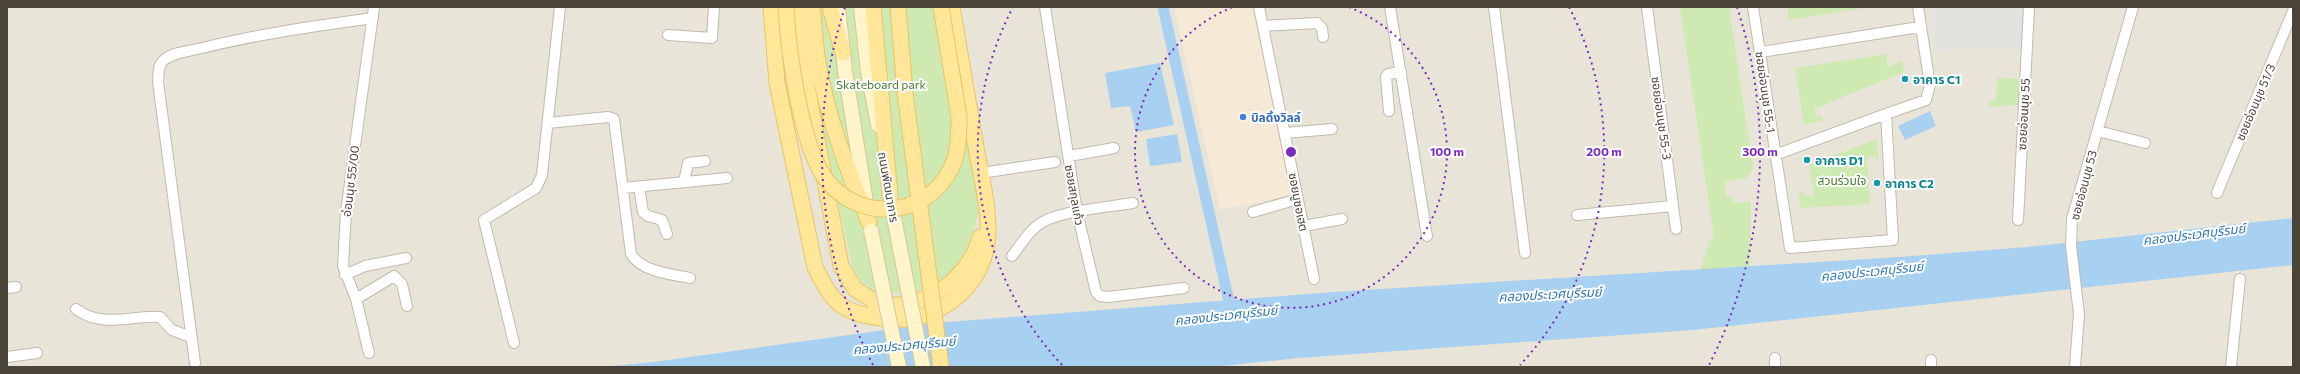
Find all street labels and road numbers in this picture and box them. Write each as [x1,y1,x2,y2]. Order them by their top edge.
street label: ซอยอ่อนนุช 55-1 [1752,50,1779,134]
street label: ซอยอ่อนนุช 51/3 [2232,61,2278,143]
street label: ซอยอ่อนนุช 55-3 [1648,76,1675,161]
street label: ซอยอ่อนนุช 55 [2014,78,2033,150]
street label: อ่อนนุช 55/00 [339,144,362,218]
street label: ซอยอ่อนนุช 53 [2067,148,2100,222]
street label: ถนนพัฒนาการ [876,151,902,223]
street label: ซอยสกุลแก้ว [1062,163,1087,227]
street label: ซอยมูซอเฮต [1285,172,1312,233]

